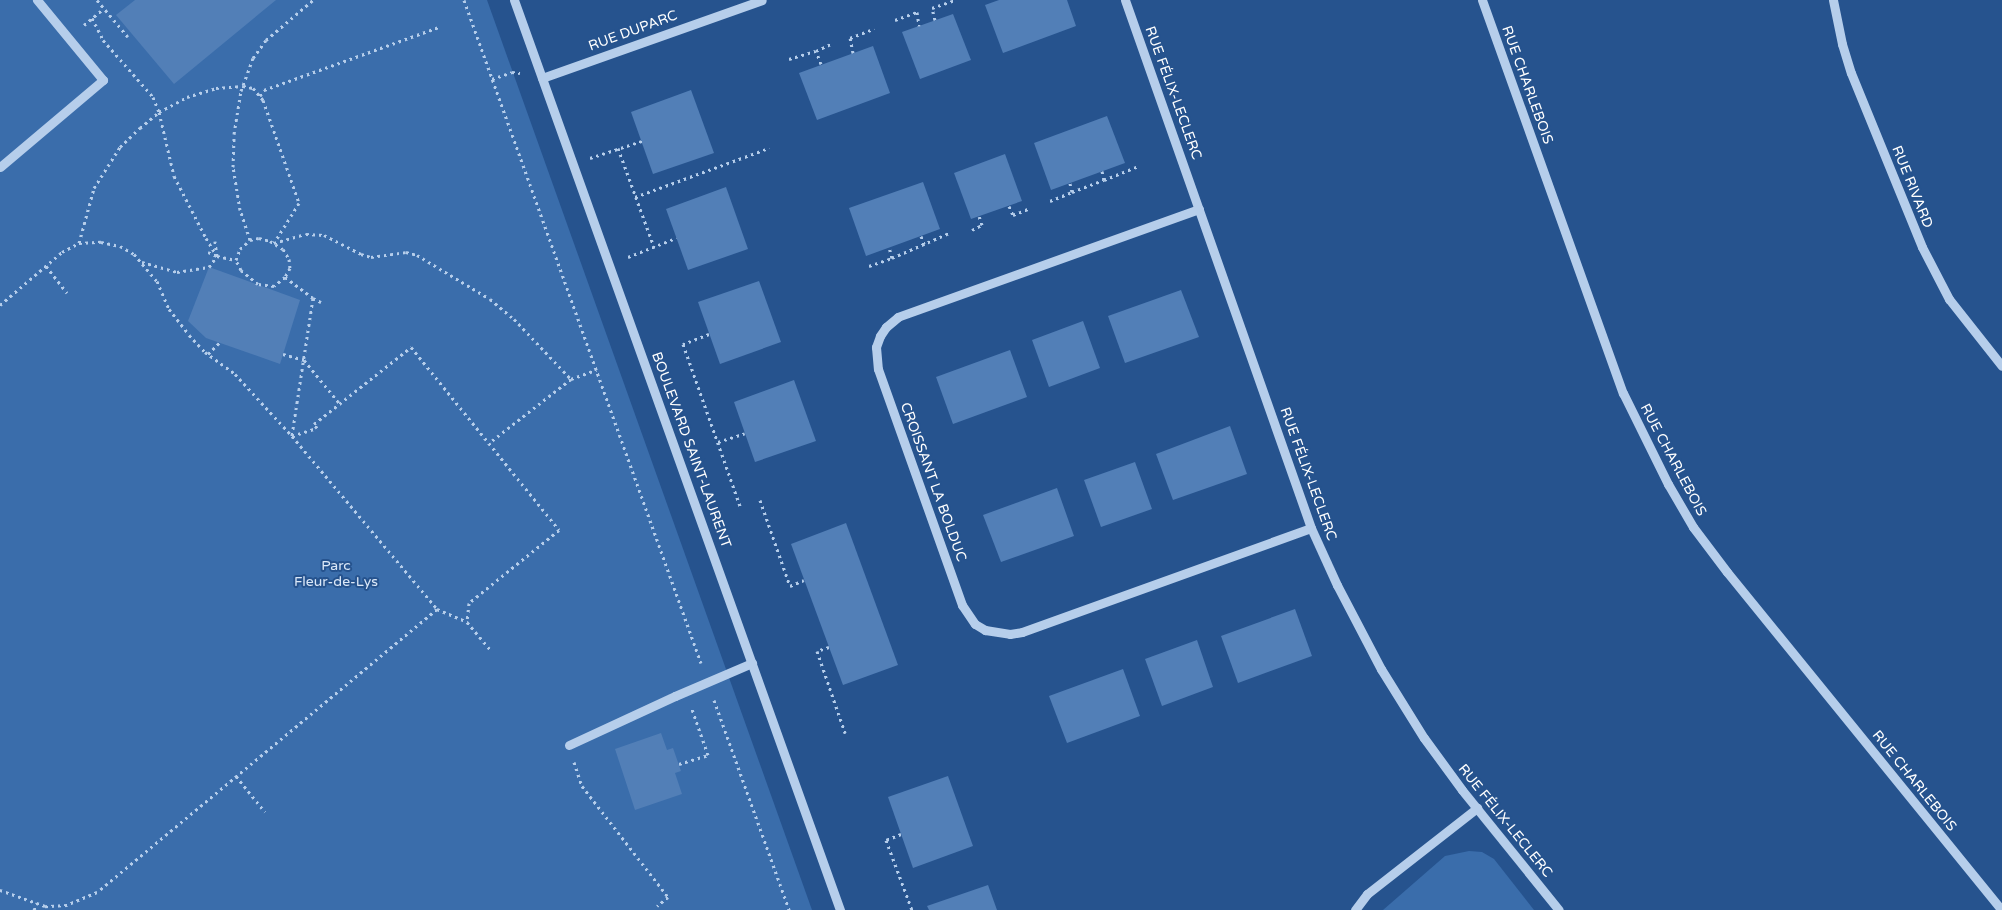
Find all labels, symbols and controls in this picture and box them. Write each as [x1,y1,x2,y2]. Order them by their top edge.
street label: RUE DUPARC [586,7,680,55]
street label: RUE FÉLIX-LECLERC [1141,24,1205,162]
street label: RUE CHARLEBOIS [1498,24,1556,146]
street label: RUE RIVARD [1888,143,1936,231]
street label: BOULEVARD SAINT-LAURENT [648,350,734,550]
street label: CROISSANT LA BOLDUC [896,400,970,564]
street label: RUE CHARLEBOIS [1636,401,1710,519]
street label: RUE FÉLIX-LECLERC [1276,405,1340,543]
park label: Parc Fleur-de-Lys [294,558,378,590]
street label: RUE CHARLEBOIS [1868,727,1960,835]
street label: RUE FÉLIX-LECLERC [1454,761,1556,881]

